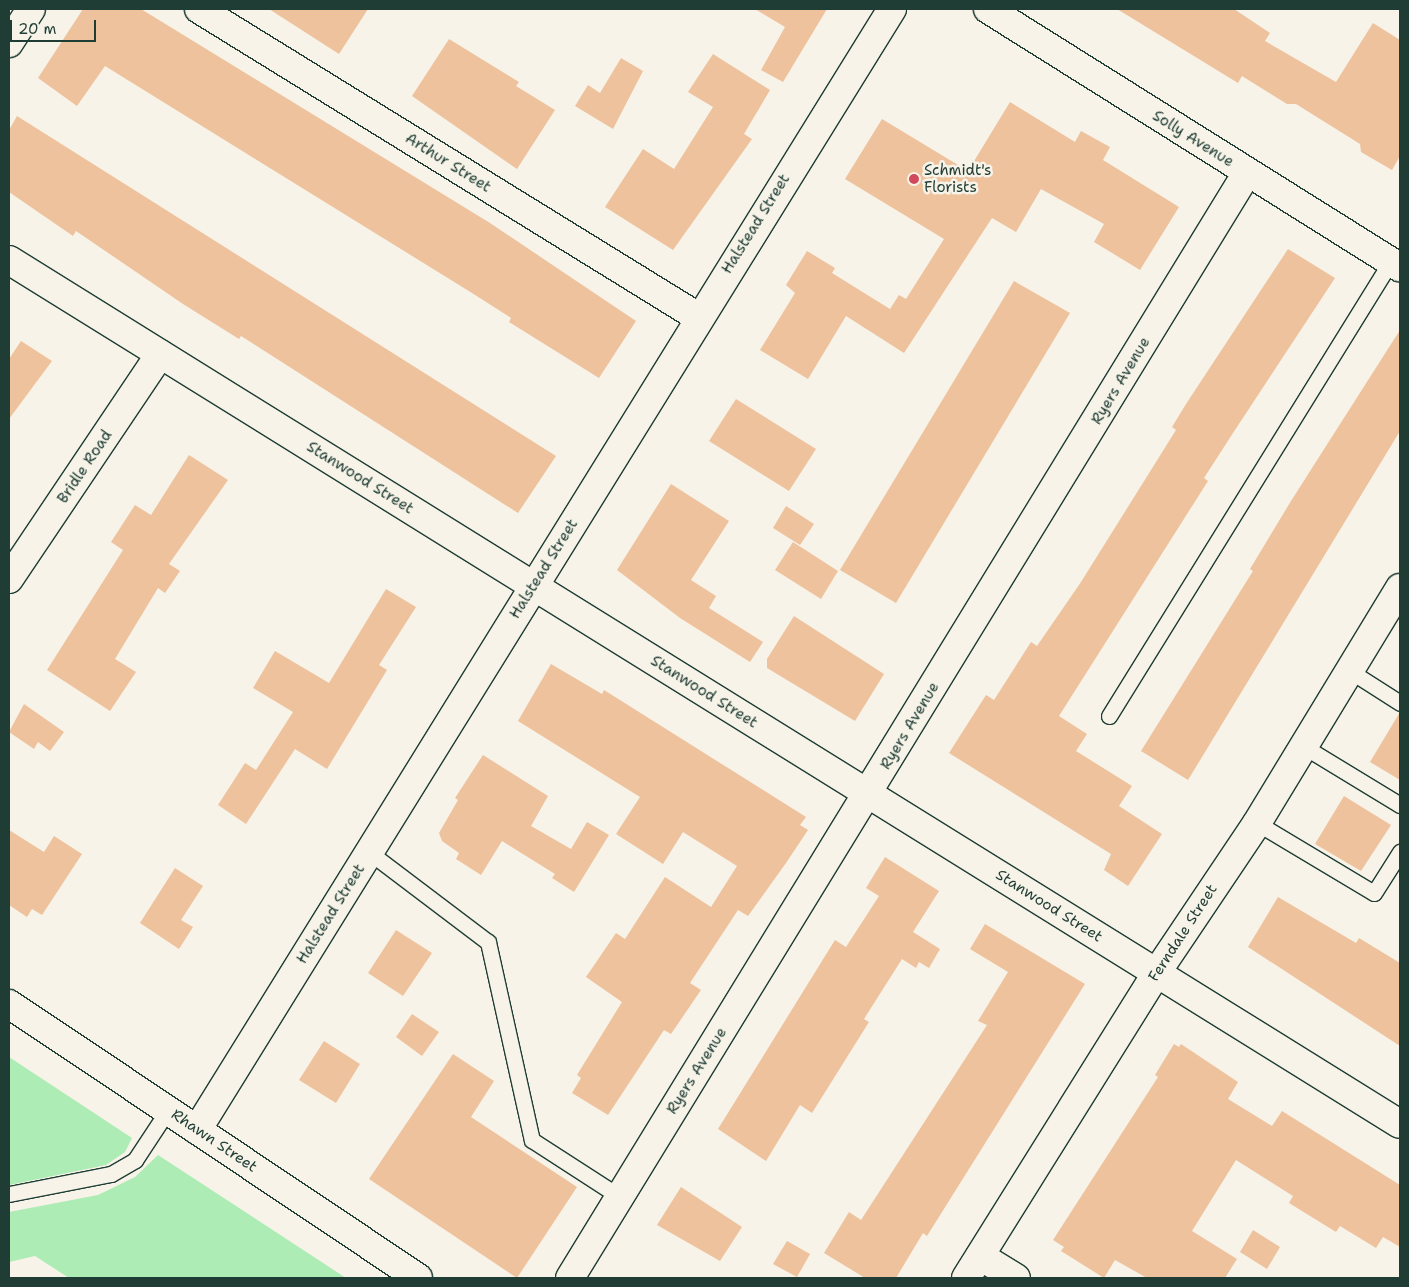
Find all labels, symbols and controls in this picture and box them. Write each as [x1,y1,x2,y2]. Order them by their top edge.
scale bar [12,10,99,42]
text: 20 m [18,19,57,39]
street label: Solly Avenue [1149,107,1237,171]
street label: Arthur Street [402,130,494,196]
place label: Schmidt's Florists [924,161,991,196]
street label: Halstead Street [718,171,794,277]
marker: Schmidt's Florists [908,173,920,185]
street label: Ryers Avenue [1088,334,1154,428]
street label: Bridle Road [54,427,116,507]
street label: Stanwood Street [303,438,417,518]
street label: Halstead Street [506,516,582,622]
street label: Stanwood Street [647,652,761,732]
street label: Ryers Avenue [877,679,943,773]
street label: Halstead Street [293,861,369,967]
street label: Stanwood Street [992,866,1106,946]
street label: Ferndale Street [1145,881,1221,985]
street label: Ryers Avenue [663,1024,731,1118]
street label: Rhawn Street [168,1106,260,1176]

